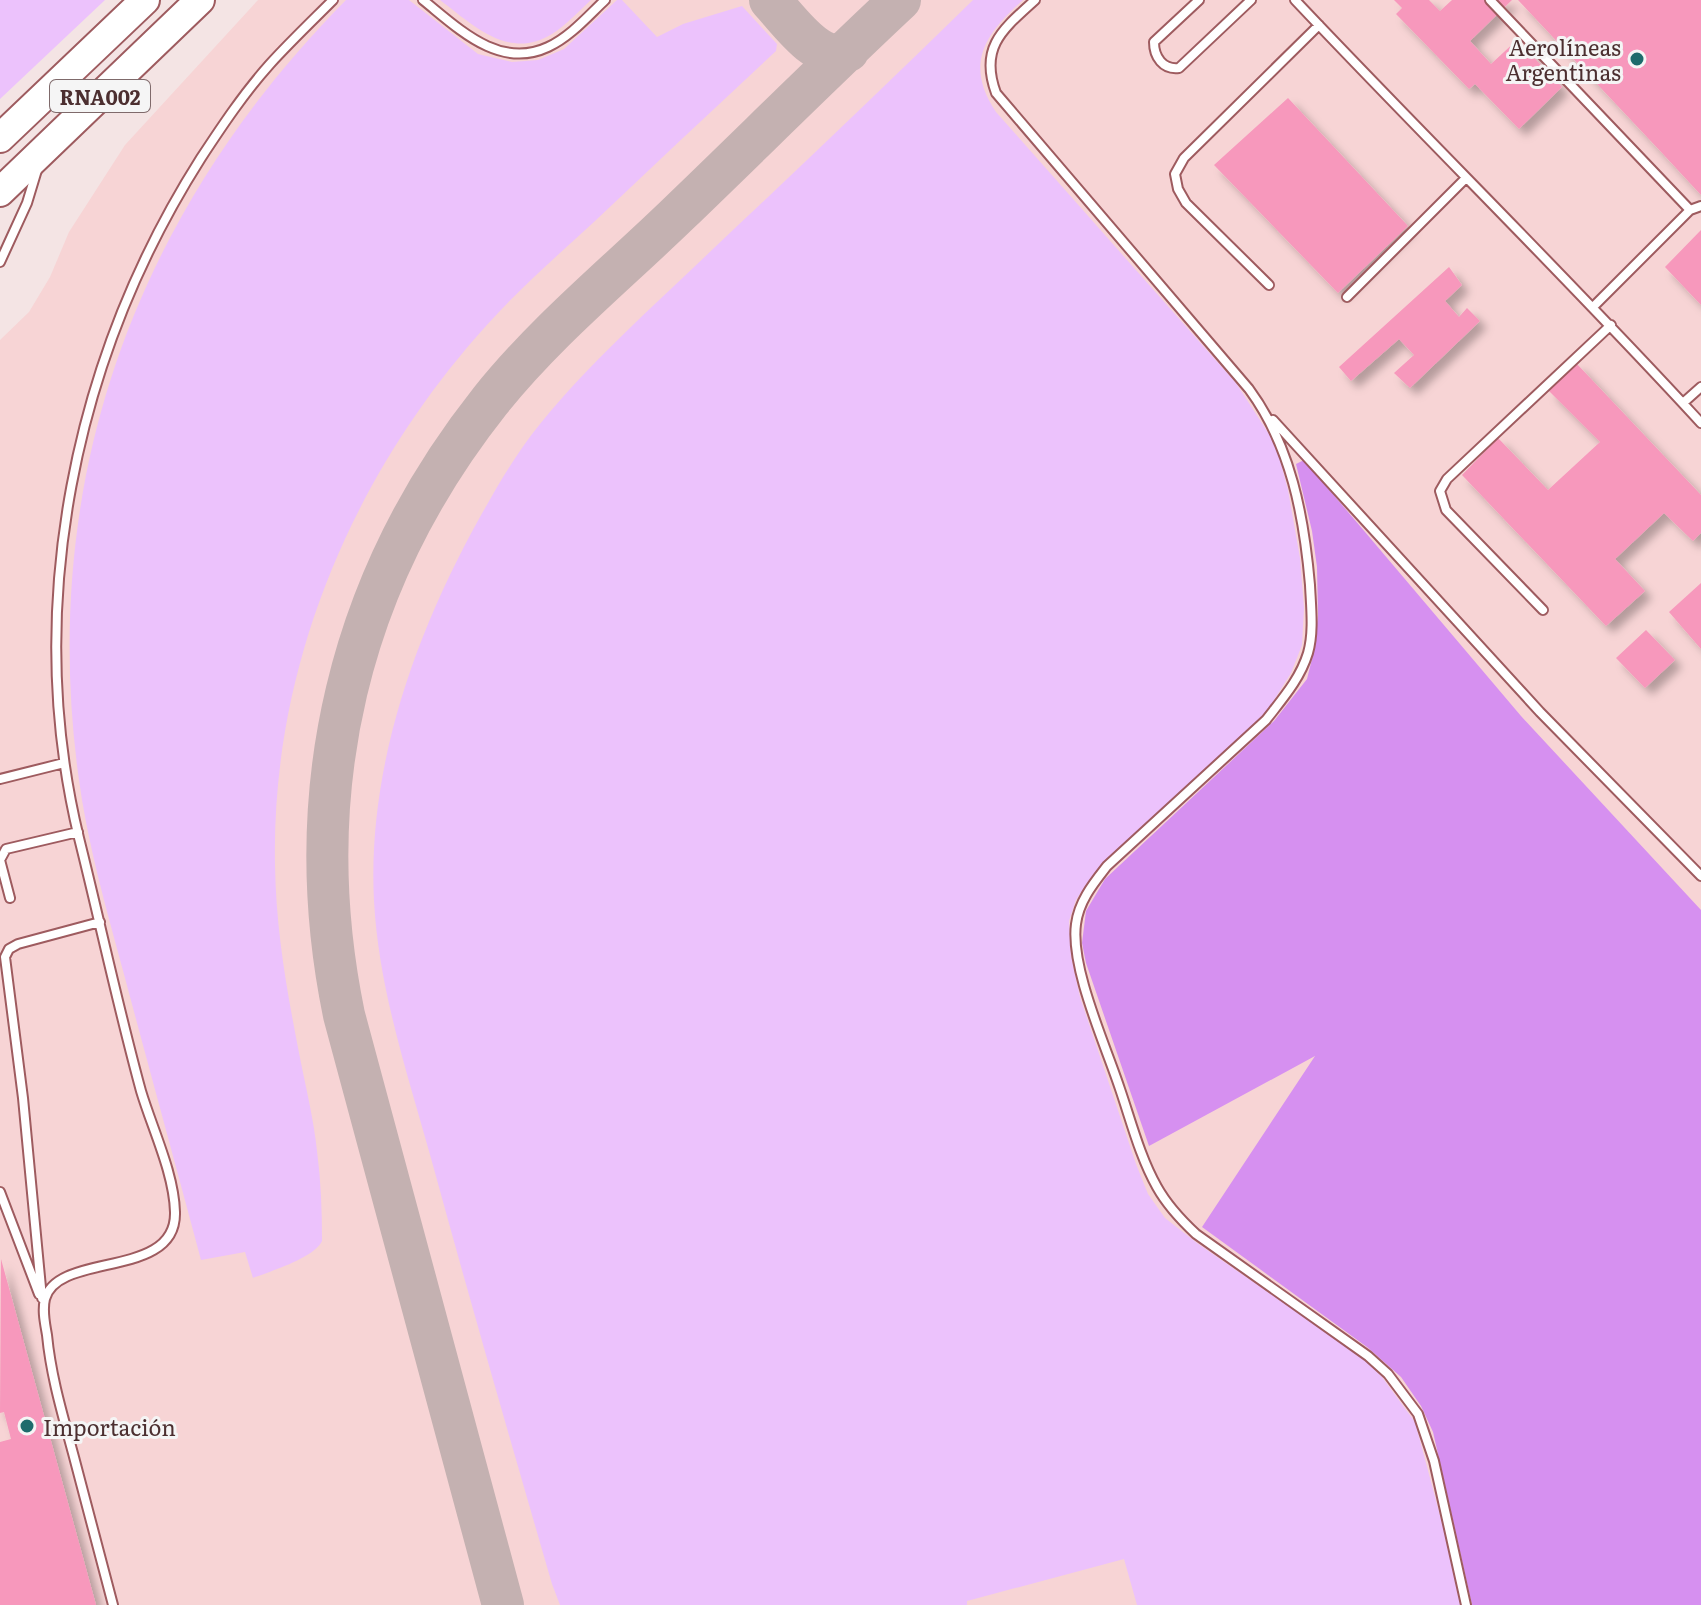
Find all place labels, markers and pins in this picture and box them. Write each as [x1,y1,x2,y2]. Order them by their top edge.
place label: Aerolíneas Argentinas [1506,30,1621,88]
marker: Aerolíneas Argentinas [1628,50,1646,68]
place label: Importación [43,1410,176,1443]
marker: Importación [18,1417,36,1435]

